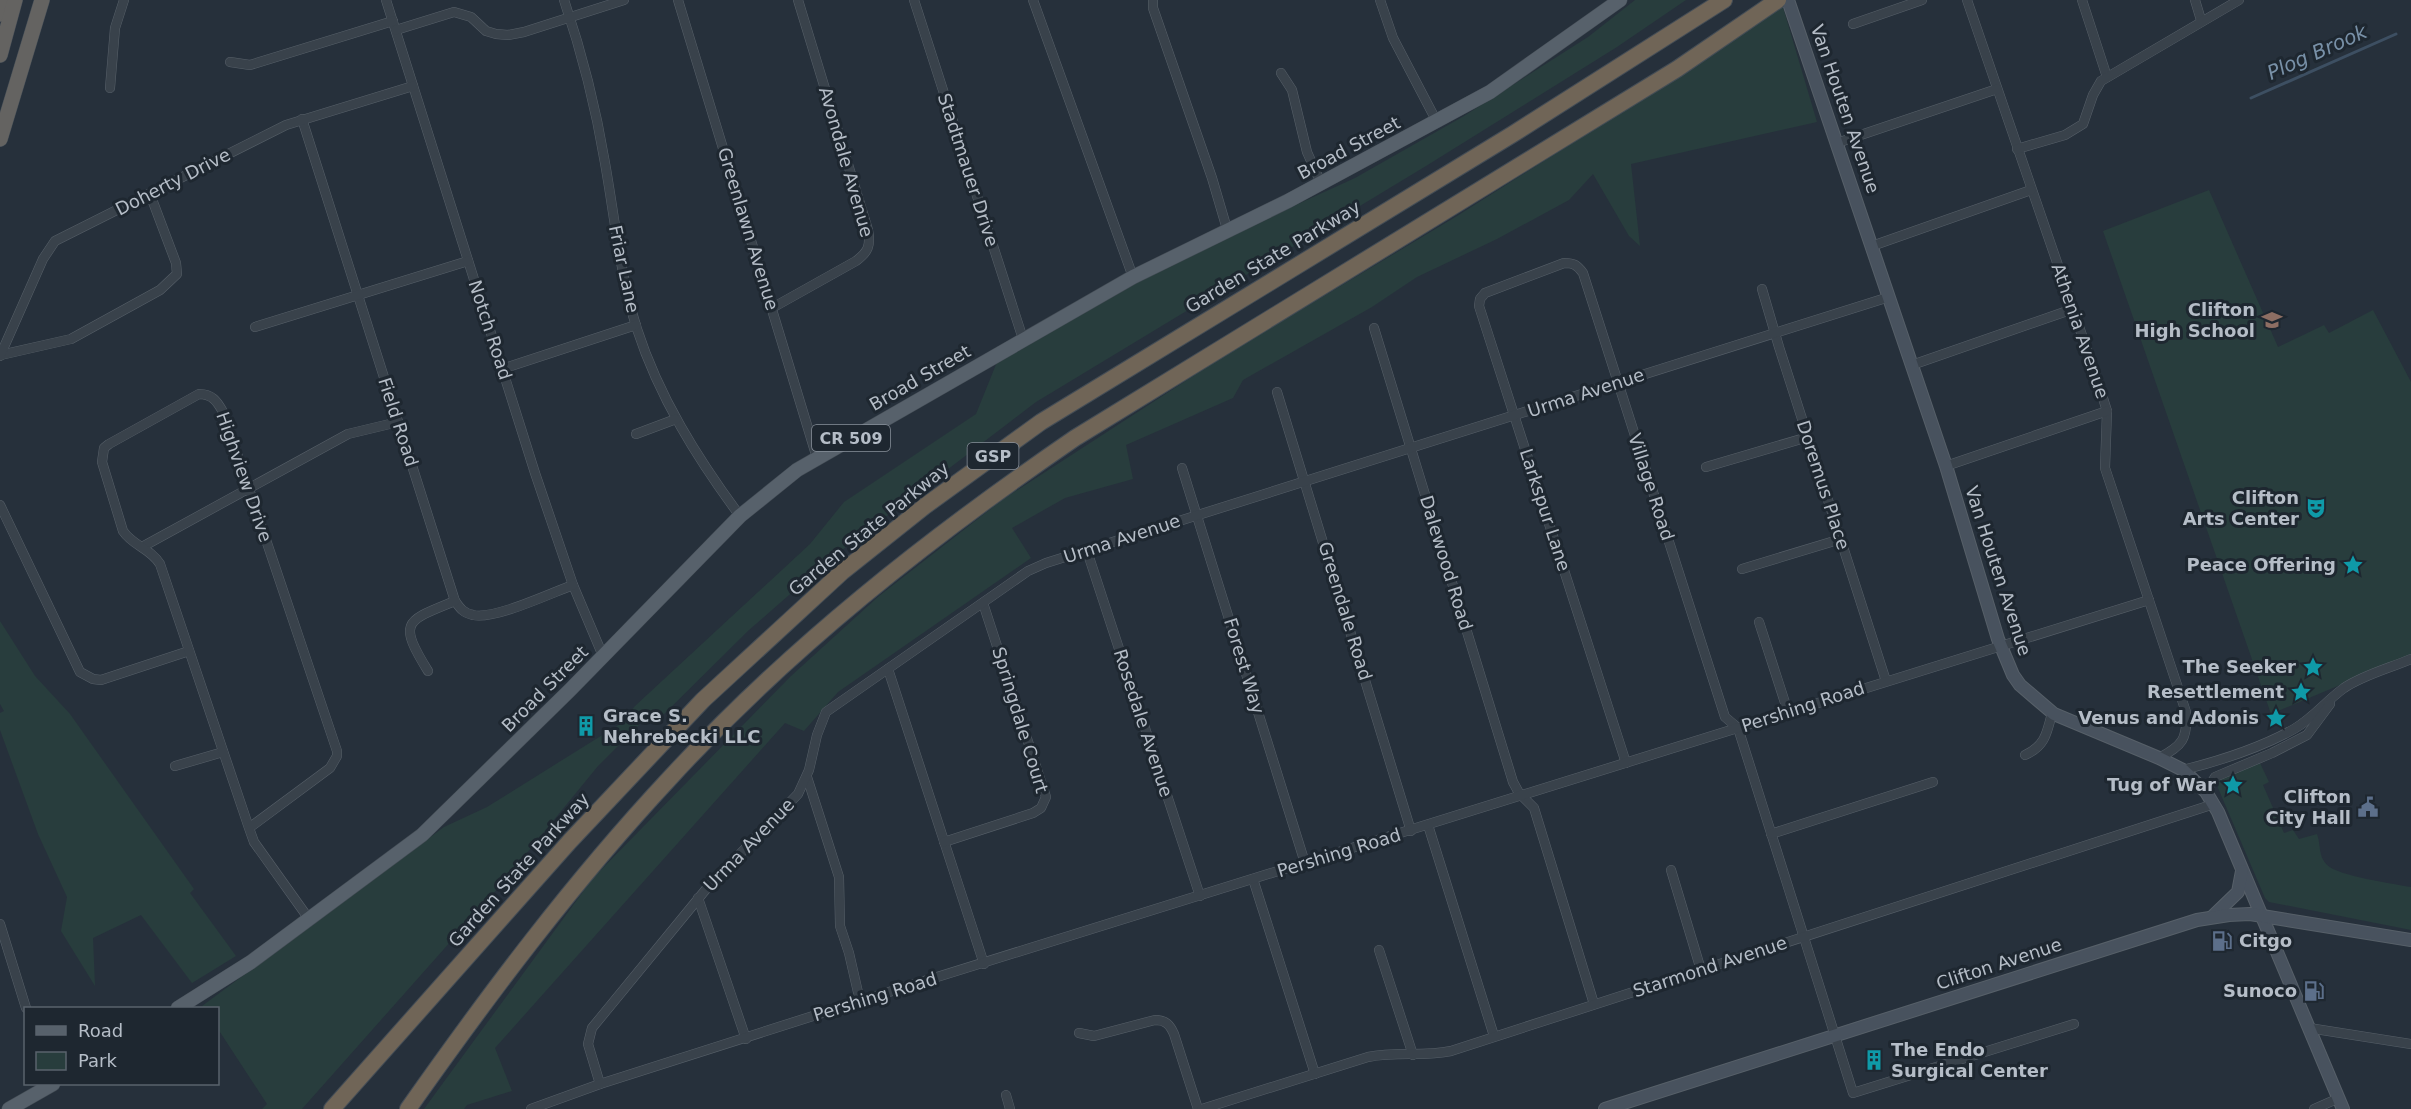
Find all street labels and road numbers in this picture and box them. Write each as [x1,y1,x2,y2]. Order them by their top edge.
street label: Van Houten Avenue [1807,22,1884,196]
street label: Avondale Avenue [815,84,878,239]
street label: Stadtmauer Drive [934,90,1003,249]
street label: Broad Street [1294,112,1404,183]
street label: Doherty Drive [112,144,234,220]
street label: Greenlawn Avenue [714,145,783,313]
street label: Garden State Parkway [1181,196,1364,317]
street label: Friar Lane [605,223,644,315]
street label: Athenia Avenue [2047,260,2113,401]
street label: Notch Road [464,277,516,382]
street label: Broad Street [865,340,974,415]
street label: Urma Avenue [1525,364,1647,421]
street label: Field Road [374,375,423,469]
street label: Highview Drive [212,409,277,545]
street label: Doremus Place [1793,417,1854,552]
road number: CR 509 [812,425,890,451]
street label: Village Road [1624,431,1679,543]
road number: GSP [968,443,1018,469]
street label: Larkspur Lane [1516,446,1575,574]
street label: Garden State Parkway [784,457,953,600]
street label: Van Houten Avenue [1961,483,2036,658]
street label: Dalewood Road [1416,493,1477,633]
street label: Urma Avenue [1061,510,1183,567]
street label: Greendale Road [1314,539,1377,683]
street label: Forest Way [1220,615,1269,717]
street label: Broad Street [497,641,592,736]
street label: Springdale Court [988,644,1053,796]
street label: Rosedale Avenue [1110,646,1177,799]
street label: Pershing Road [1739,677,1867,736]
street label: Garden State Parkway [444,788,594,951]
street label: Urma Avenue [699,794,798,896]
street label: Pershing Road [1274,824,1403,881]
street label: Starmond Avenue [1630,932,1789,1001]
street label: Clifton Avenue [1933,933,2064,994]
street label: Pershing Road [810,968,939,1025]

